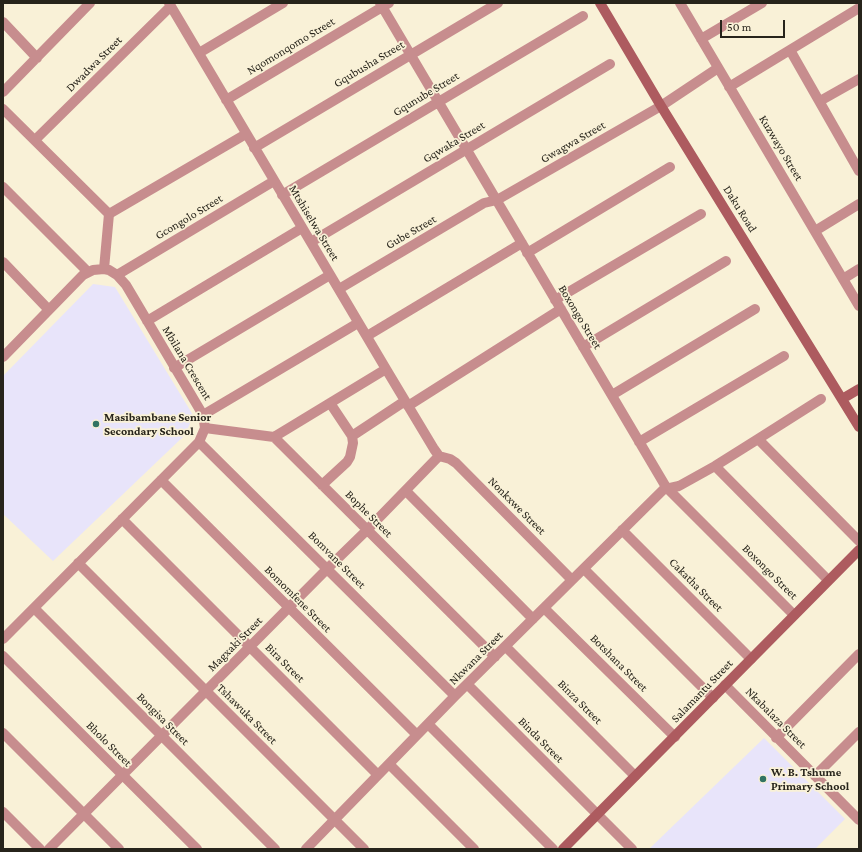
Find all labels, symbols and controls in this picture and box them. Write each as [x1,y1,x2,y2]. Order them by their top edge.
scale bar [722,12,787,38]
street label: Nqomonqomo Street [244,14,338,78]
text: 50 m [727,20,751,34]
street label: Dwadwa Street [63,33,125,95]
street label: Gqubusha Street [331,37,407,91]
street label: Gqunube Street [390,69,462,119]
street label: Kuzwayo Street [756,113,806,183]
street label: Gqwaka Street [420,118,488,166]
street label: Gwagwa Street [538,118,608,166]
street label: Mtshiselwa Street [286,182,342,264]
street label: Daku Road [720,183,760,235]
street label: Gcongolo Street [153,191,225,243]
street label: Gube Street [383,212,439,252]
street label: Boxongo Street [555,282,605,352]
street label: Mbilana Crescent [159,323,215,403]
place label: Masibambane Senior Secondary School [104,410,211,438]
marker: Masibambane Senior Secondary School [91,419,101,429]
street label: Nonkxwe Street [485,474,549,538]
street label: Bophe Street [342,487,396,541]
street label: Bomvane Street [305,528,369,592]
street label: Boxongo Street [739,541,801,603]
street label: Cakatha Street [666,555,726,615]
street label: Bomomfene Street [262,563,334,635]
street label: Magxaki Street [205,614,265,674]
street label: Nkwana Street [446,628,506,688]
street label: Botshana Street [587,631,651,695]
street label: Bira Street [262,640,308,686]
street label: Salamantu Street [668,656,736,726]
street label: Binza Street [555,677,605,727]
street label: Tshawuka Street [214,681,280,747]
street label: Nkabalaza Street [742,684,810,752]
street label: Bongisa Street [134,690,192,748]
street label: Binda Street [515,714,567,766]
street label: Bholo Street [83,718,135,770]
place label: W. B. Tshume Primary School [771,765,849,793]
marker: W. B. Tshume Primary School [758,774,768,784]

